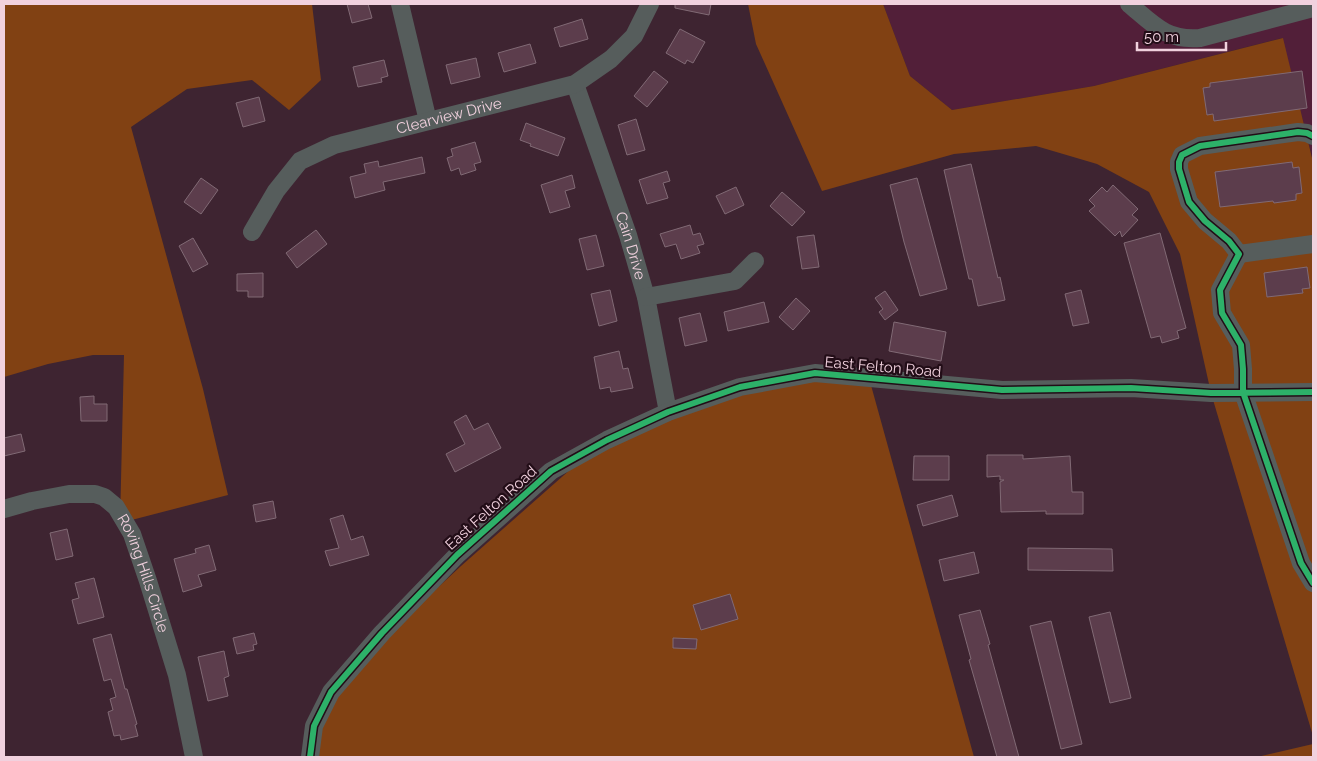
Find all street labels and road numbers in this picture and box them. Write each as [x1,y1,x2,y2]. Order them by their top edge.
street label: Clearview Drive [394,94,504,138]
street label: Cain Drive [612,209,650,282]
street label: East Felton Road [824,353,942,381]
street label: East Felton Road [442,462,540,554]
street label: Roving Hills Circle [113,511,172,635]

